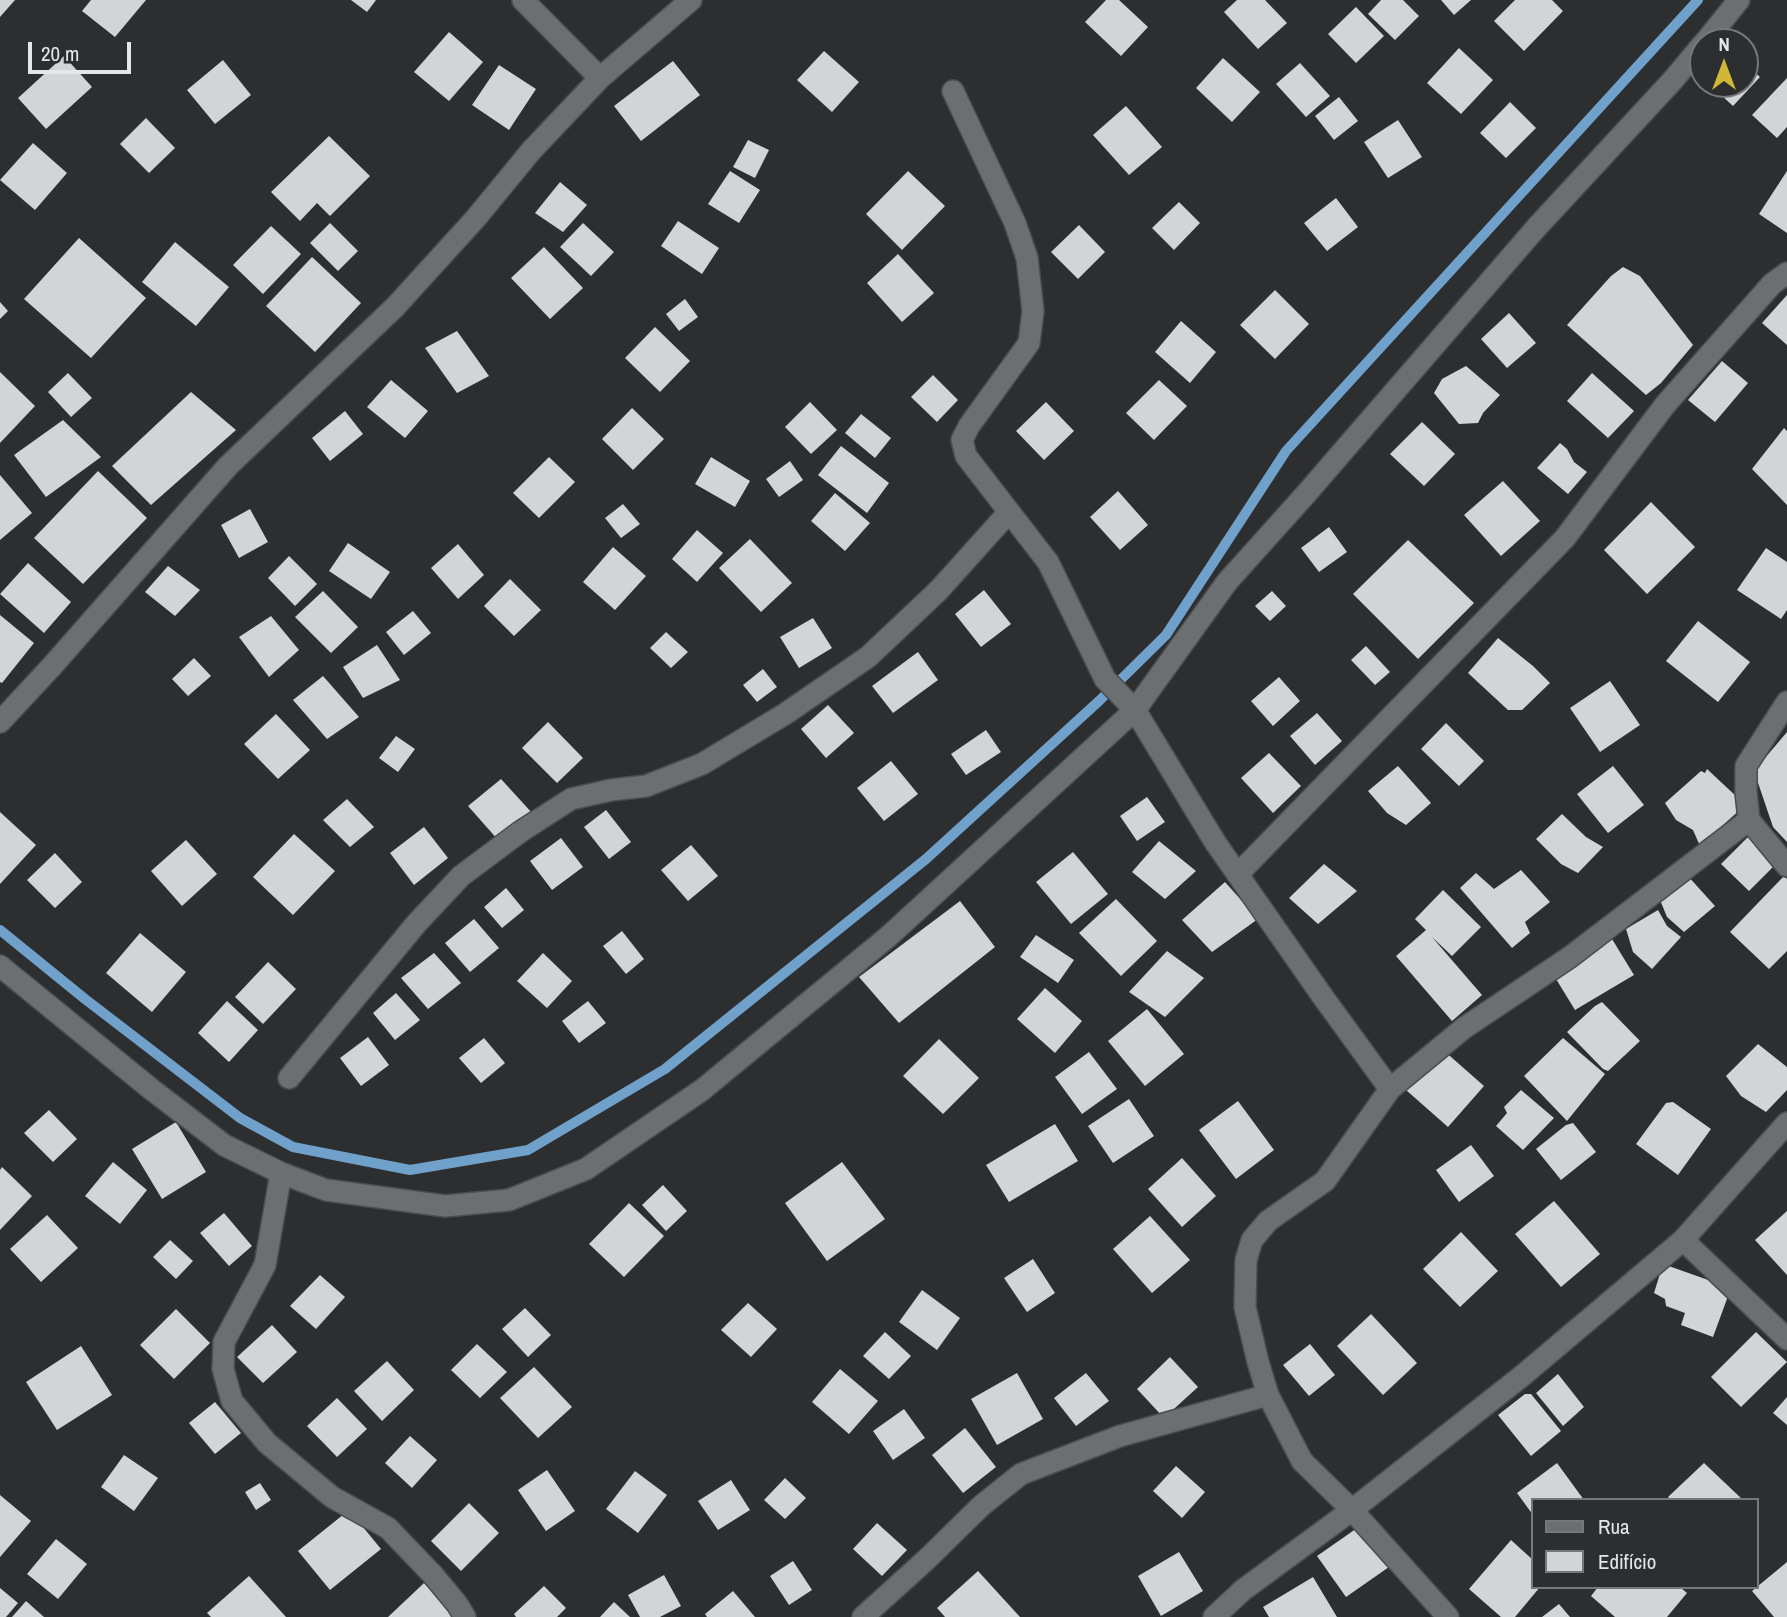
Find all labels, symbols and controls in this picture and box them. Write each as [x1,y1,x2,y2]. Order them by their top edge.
scale bar [32,28,135,72]
north arrow [1689,28,1759,98]
text: N [1718,31,1730,57]
text: 20 m [41,39,79,68]
legend [1532,1498,1759,1589]
text: Rua [1598,1512,1630,1541]
text: Edifício [1598,1547,1656,1576]

